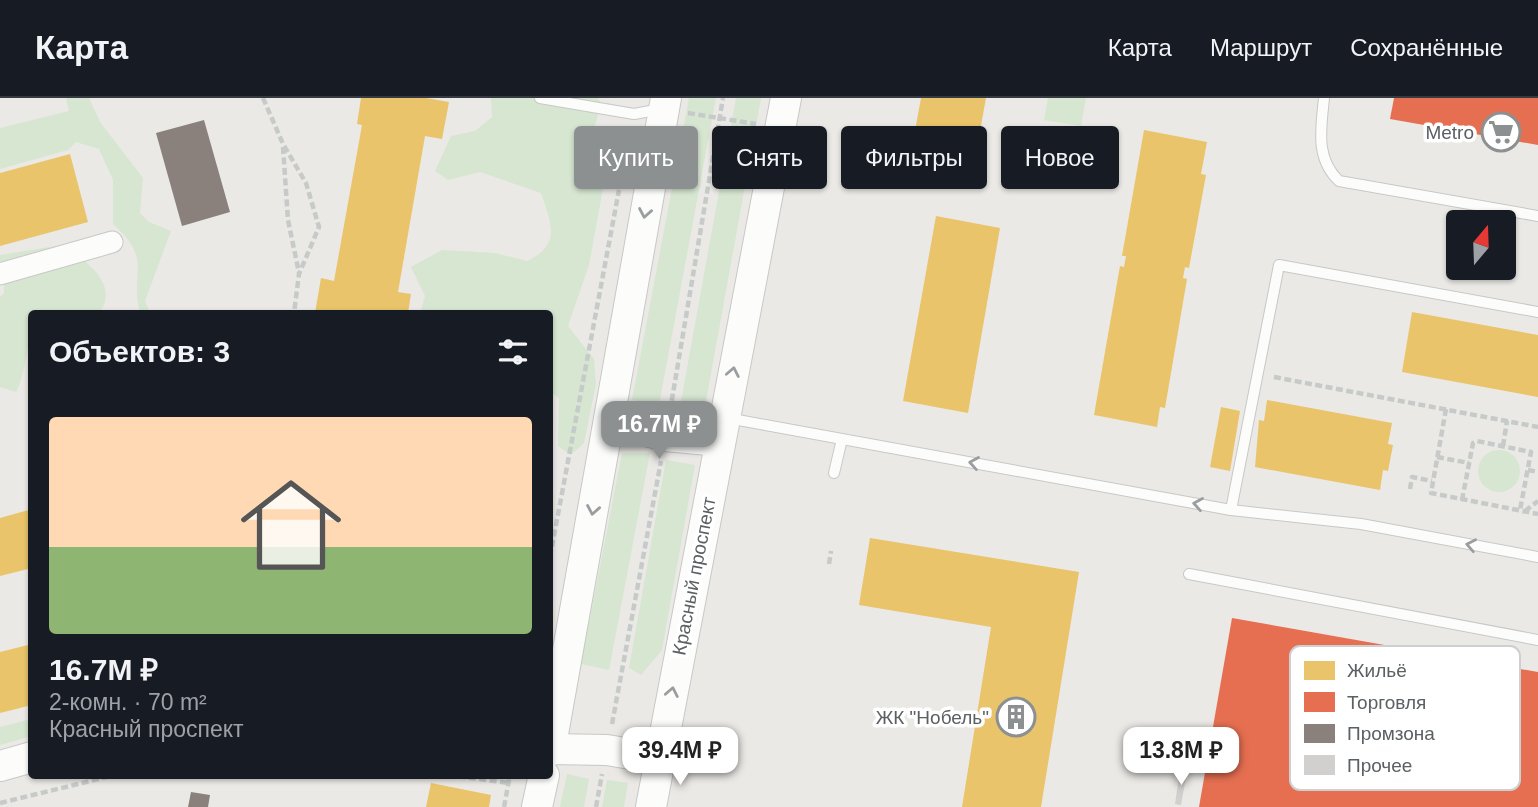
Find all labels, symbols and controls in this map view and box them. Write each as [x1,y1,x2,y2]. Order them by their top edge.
text: Карта [35,29,128,66]
text: Карта [1108,34,1172,61]
text: Маршрут [1210,34,1312,61]
text: Сохранённые [1350,34,1503,61]
supermarket icon: Metro [1480,111,1522,153]
place label: Metro [1425,122,1474,143]
chip: Купить [574,126,698,189]
chip: Снять [712,126,827,189]
chip: Фильтры [841,126,987,189]
chip: Новое [1001,126,1119,189]
one-way arrow [638,208,653,219]
north arrow [1446,210,1516,280]
map controls [1446,210,1516,280]
icon: filters [494,333,532,371]
text: Объектов: 3 [49,335,230,368]
one-way arrow [724,366,739,378]
pin: 16.7M ₽ [594,402,724,461]
text: 16.7M ₽ [617,411,701,437]
one-way arrow [968,456,980,471]
icon: home [228,462,354,588]
street label: Красный проспект [668,495,720,657]
one-way arrow [1192,497,1204,512]
one-way arrow [586,504,601,516]
one-way arrow [1465,538,1477,553]
legend [1290,646,1520,790]
text: 16.7M ₽ [49,653,158,686]
text: Жильё [1347,660,1407,681]
one-way arrow [664,686,679,698]
text: 2-комн. · 70 m² [49,689,207,715]
text: Торговля [1347,692,1426,713]
building icon: ЖК "Нобель" [995,696,1037,738]
place label: ЖК "Нобель" [876,707,989,728]
text: Красный проспект [49,716,244,742]
text: Промзона [1347,723,1435,744]
pin: 39.4M ₽ [615,728,745,787]
pin: 13.8M ₽ [1116,728,1246,787]
text: 39.4M ₽ [638,737,722,763]
text: 13.8M ₽ [1139,737,1223,763]
text: Прочее [1347,755,1412,776]

